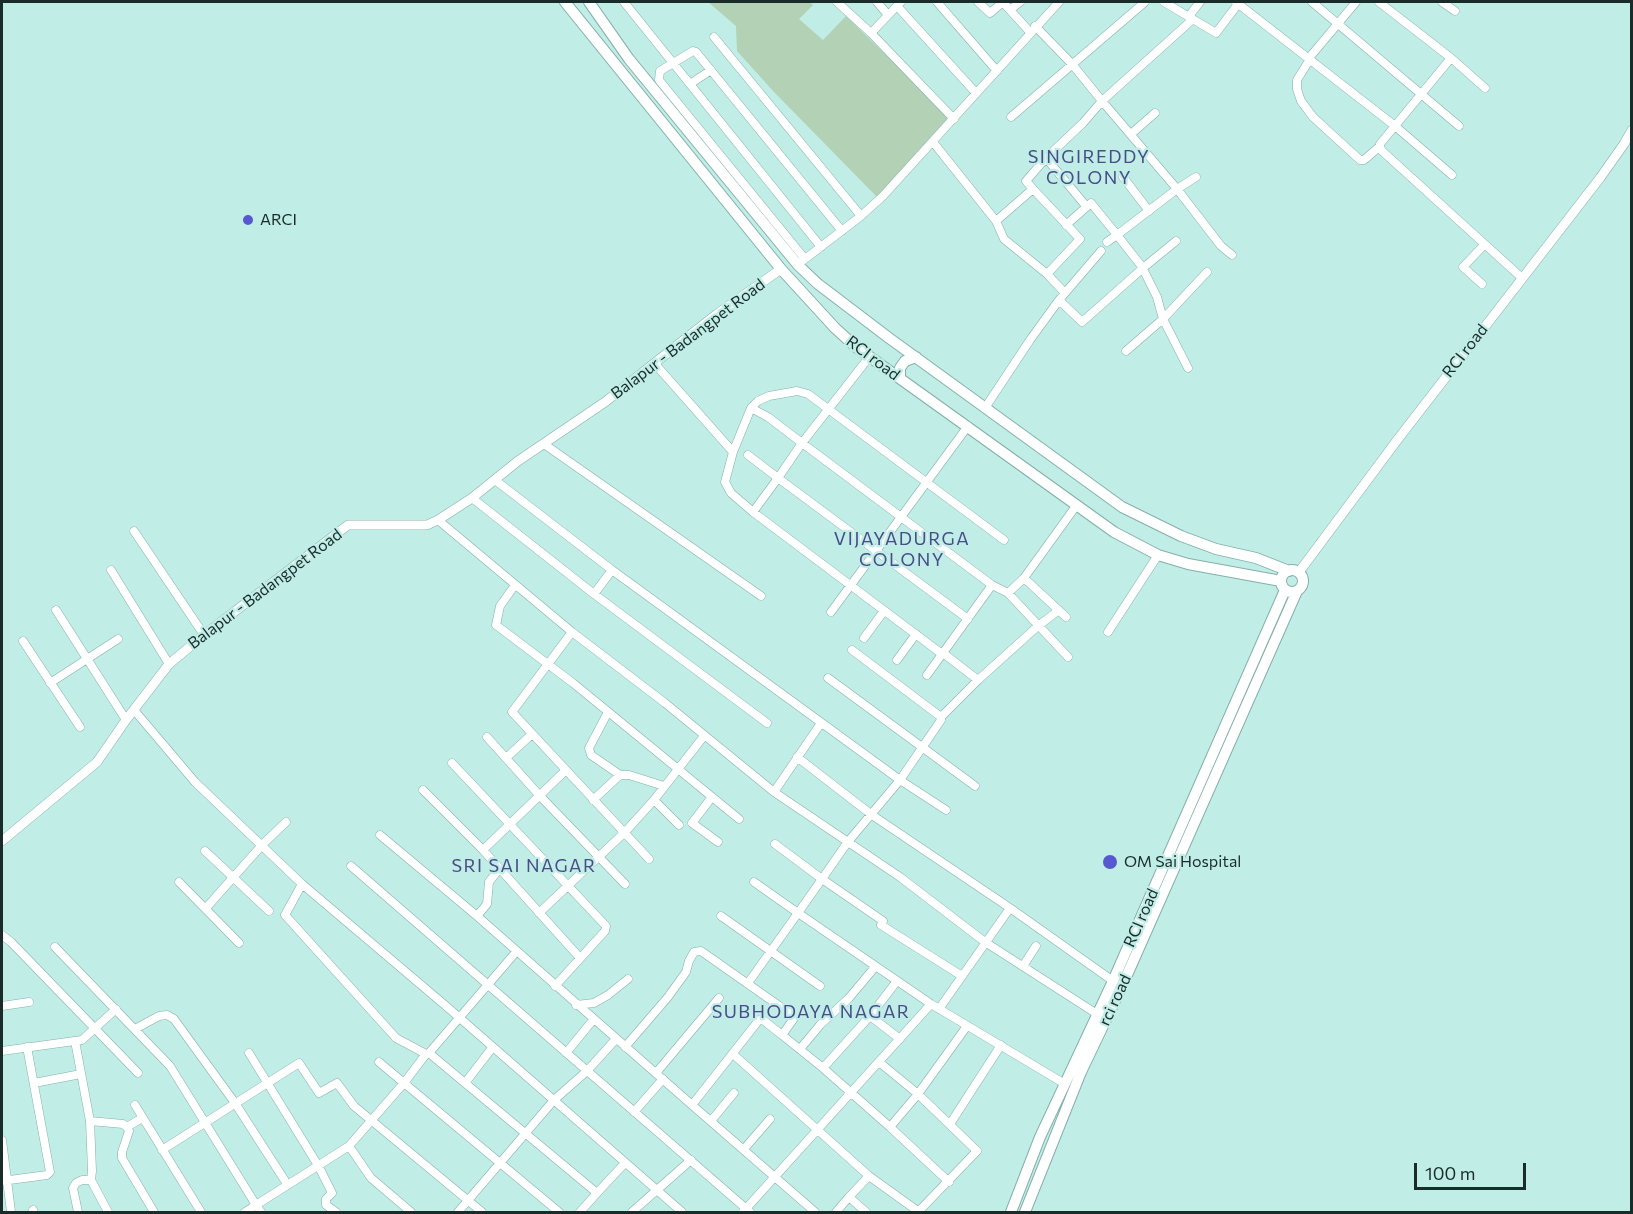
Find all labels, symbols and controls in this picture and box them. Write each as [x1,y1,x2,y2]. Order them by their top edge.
district label: SINGIREDDY COLONY [1028,146,1150,188]
place label: ARCI [260,210,297,230]
marker: ARCI [241,213,255,227]
street label: Balapur - Badangpet Road [607,275,769,403]
street label: RCI road [1438,321,1492,381]
street label: RCI road [842,332,904,384]
street label: Balapur - Badangpet Road [184,525,346,653]
district label: VIJAYADURGA COLONY [834,528,970,570]
place label: OM Sai Hospital [1124,852,1241,872]
marker: OM Sai Hospital [1101,853,1119,871]
district label: SRI SAI NAGAR [451,855,597,877]
street label: RCI road [1120,886,1162,950]
street label: rci road [1095,971,1135,1029]
district label: SUBHODAYA NAGAR [712,1001,910,1023]
scale bar [1417,1151,1530,1189]
text: 100 m [1425,1162,1475,1184]

